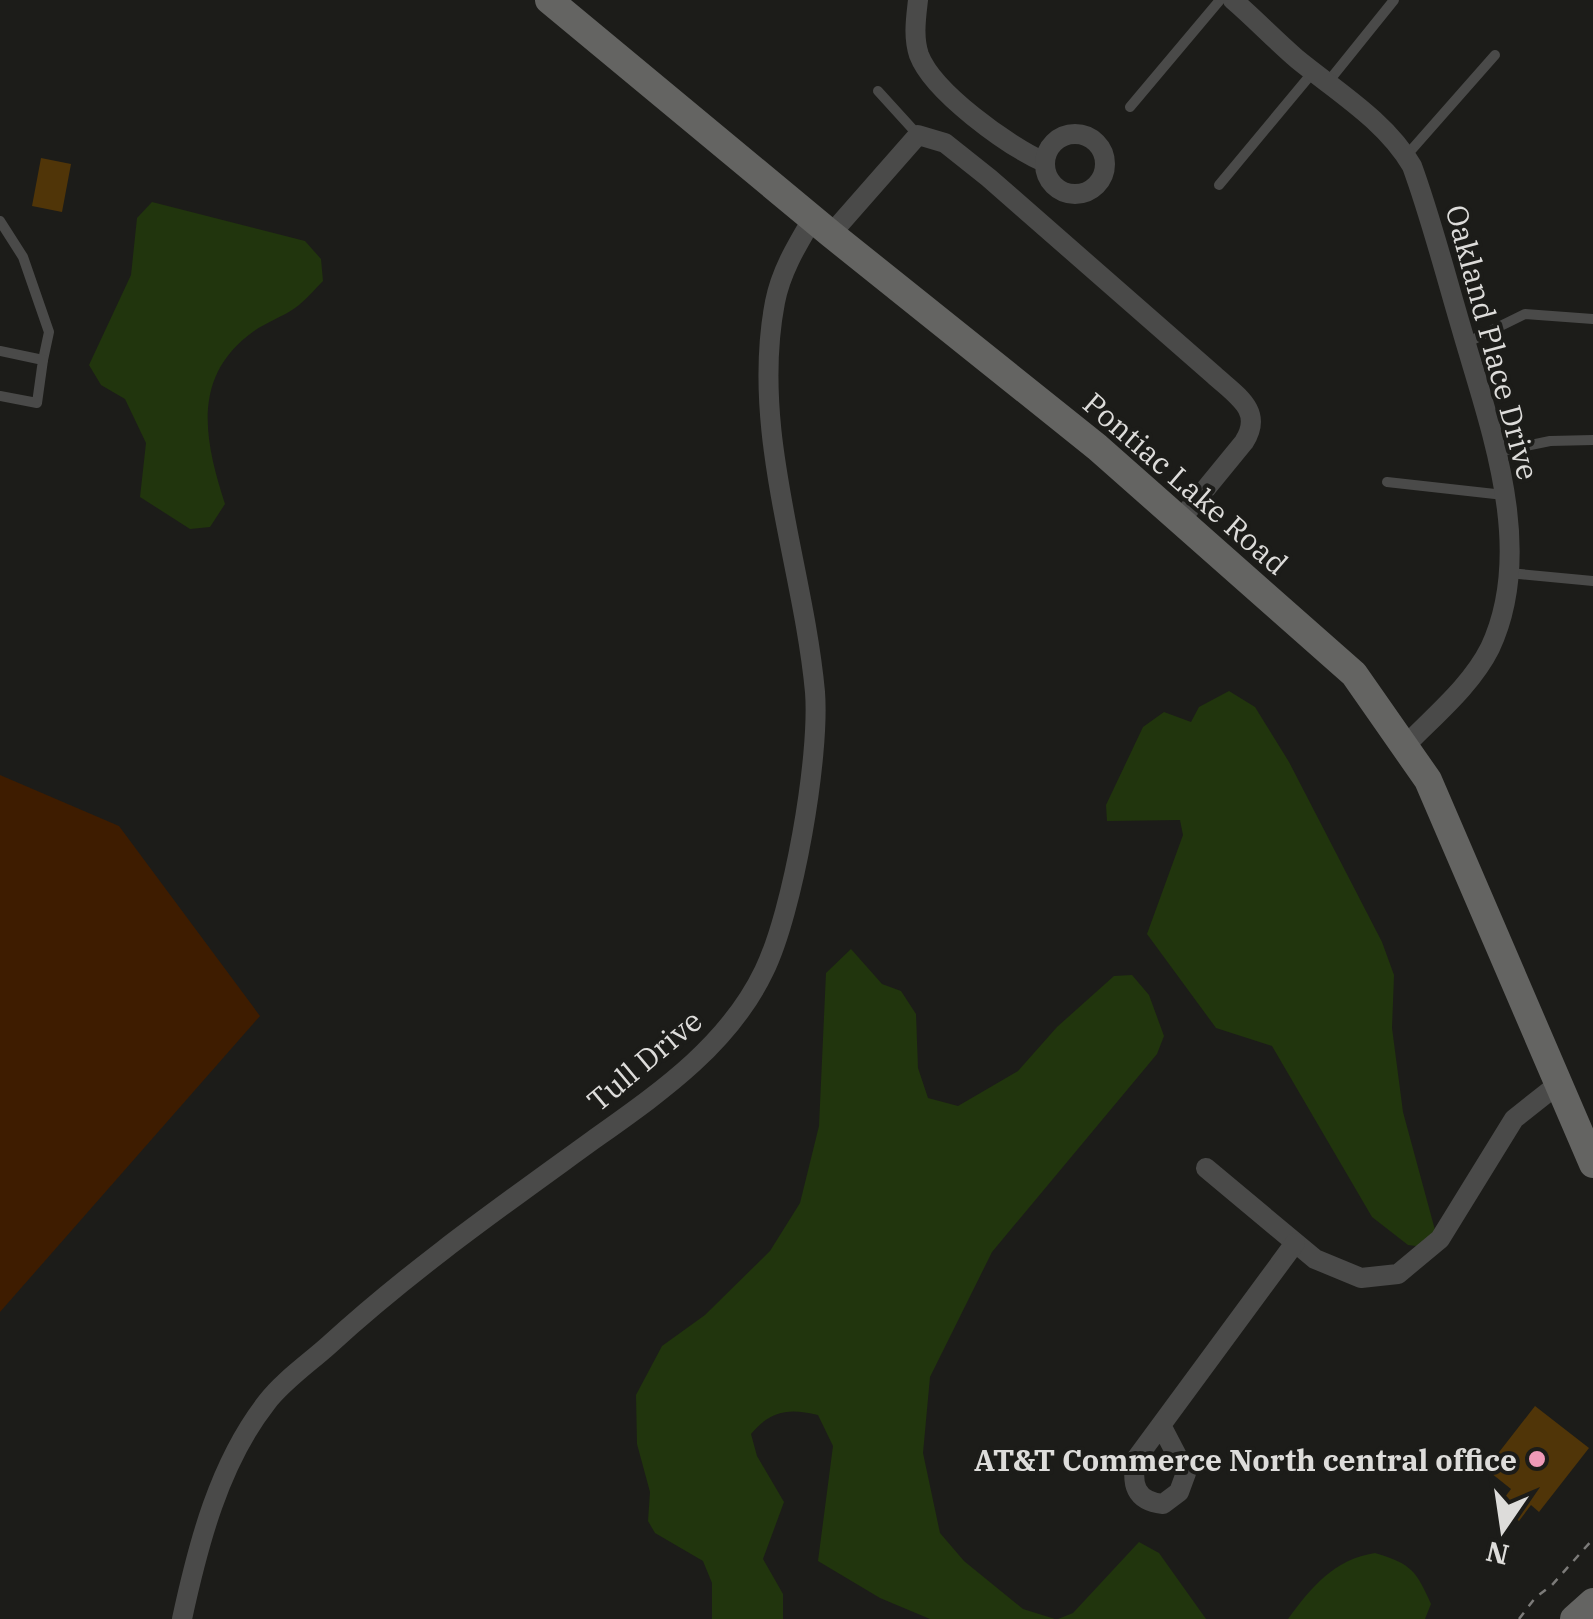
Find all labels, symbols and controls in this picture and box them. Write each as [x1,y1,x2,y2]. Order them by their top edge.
street label: Oakland Place Drive [1438,200,1548,484]
street label: Pontiac Lake Road [1075,383,1297,583]
street label: Tull Drive [579,1001,709,1119]
place label: AT&T Commerce North central office [974,1440,1517,1479]
marker: AT&T Commerce North central office [1526,1448,1548,1470]
north arrow [1453,1479,1553,1579]
text: N [1482,1533,1512,1574]

